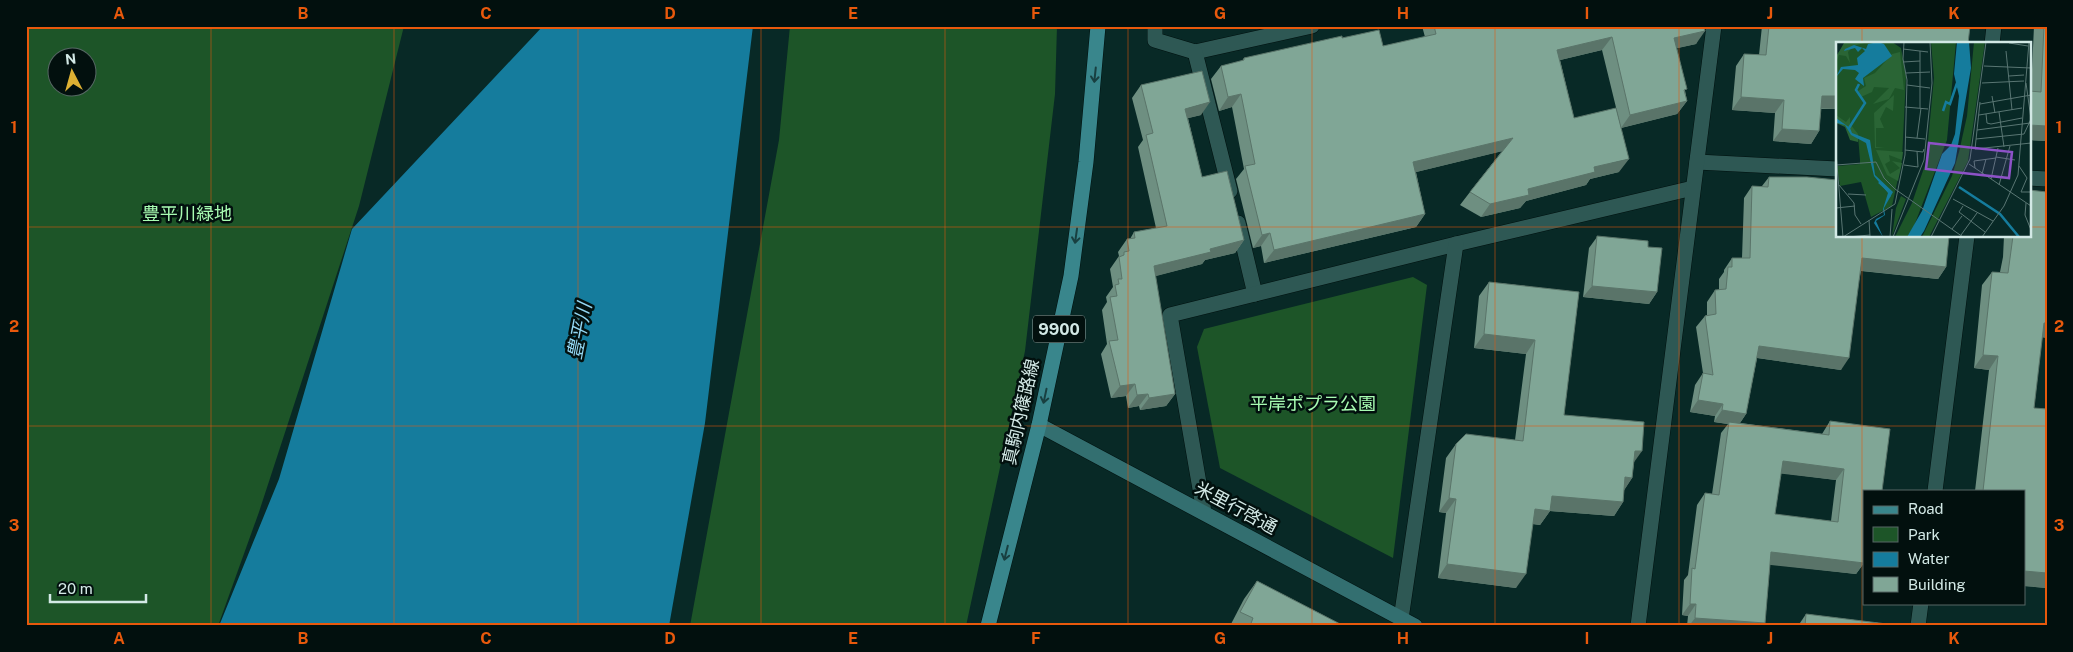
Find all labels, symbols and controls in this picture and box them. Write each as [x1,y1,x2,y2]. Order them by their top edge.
text: A [113,4,125,23]
text: B [298,4,309,23]
text: C [480,4,492,23]
text: D [664,4,676,23]
text: E [848,4,858,23]
text: F [1031,4,1041,23]
text: G [1214,4,1226,23]
text: H [1397,4,1409,23]
text: I [1585,4,1589,23]
text: J [1767,4,1773,23]
text: K [1948,4,1960,23]
inset map [1836,42,2030,238]
north arrow [48,48,98,98]
text: N [64,51,77,68]
one-way arrow [1090,67,1100,83]
text: 1 [11,118,17,137]
text: 1 [2056,118,2062,137]
park label: 豊平川緑地 [142,203,232,224]
one-way arrow [1071,228,1081,244]
water label: 豊平川 [563,299,596,361]
road number: 9900 [1033,316,1085,342]
text: 2 [9,317,19,336]
text: 2 [2054,317,2064,336]
street label: 真駒内篠路線 [998,357,1043,467]
one-way arrow [1040,387,1049,403]
park label: 平岸ポプラ公園 [1250,393,1376,414]
street label: 米里行啓通 [1192,477,1281,538]
legend [1863,490,2026,604]
text: Road [1908,500,1944,517]
text: 3 [9,516,19,535]
text: 3 [2054,516,2064,535]
text: Park [1908,526,1940,543]
one-way arrow [1001,545,1010,561]
text: Water [1908,550,1950,567]
scale bar [50,572,146,604]
text: Building [1908,576,1966,593]
text: 20 m [58,580,93,597]
text: A [113,629,125,648]
text: B [298,629,309,648]
text: C [480,629,492,648]
text: D [664,629,676,648]
text: E [848,629,858,648]
text: F [1031,629,1041,648]
text: G [1214,629,1226,648]
text: H [1397,629,1409,648]
text: I [1585,629,1589,648]
text: J [1767,629,1773,648]
text: K [1948,629,1960,648]

